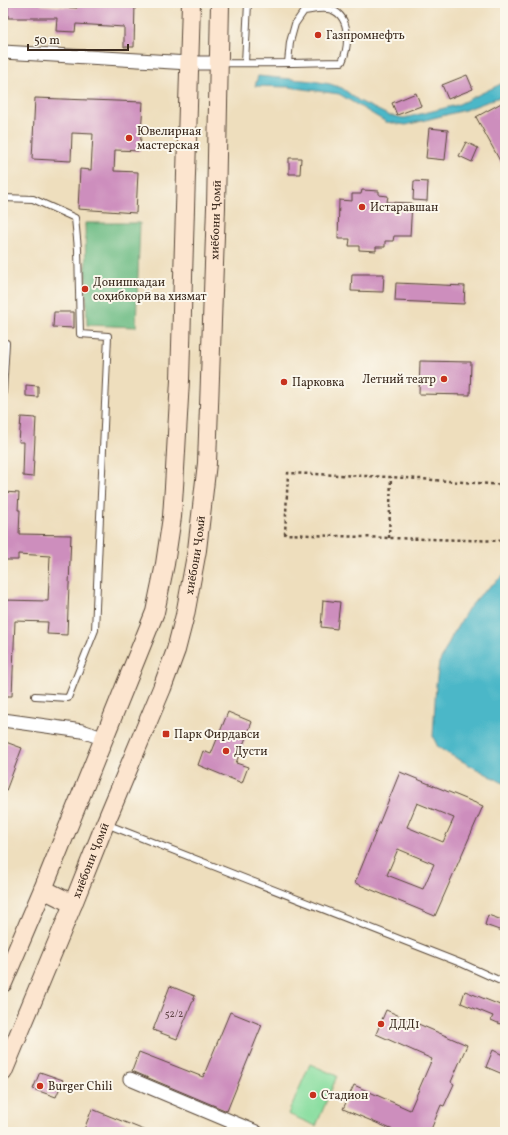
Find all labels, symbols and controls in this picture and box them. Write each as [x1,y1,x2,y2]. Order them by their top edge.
scale bar [28,26,128,52]
place label: Газпромнефть [326,28,405,44]
marker: Газпромнефть [313,30,323,40]
text: 50 m [34,33,60,49]
place label: Ювелирная мастерская [137,124,201,154]
marker: Ювелирная мастерская [124,133,134,143]
street label: хиёбони Ҷомӣ [207,180,226,260]
place label: Истаравшан [370,200,438,216]
marker: Истаравшан [357,202,367,212]
place label: Донишкадаи соҳибкорӣ ва хизмат [93,275,207,305]
marker: Донишкадаи соҳибкорӣ ва хизмат [80,284,90,294]
place label: Летний театр [362,372,436,388]
marker: Летний театр [439,374,449,384]
place label: Парковка [292,375,344,391]
marker: Парковка [279,377,289,387]
street label: хиёбони Ҷомӣ [182,515,210,596]
place label: Парк Фирдавси [174,727,260,743]
marker: Парк Фирдавси [161,729,171,739]
place label: Дусти [234,744,267,760]
marker: Дусти [221,746,231,756]
street label: хиёбони Ҷомӣ [69,821,114,901]
house number: 52/2 [165,1007,183,1021]
place label: ДДД1 [389,1017,420,1033]
marker: ДДД1 [376,1019,386,1029]
place label: Burger Chili [48,1079,113,1095]
marker: Burger Chili [35,1081,45,1091]
place label: Стадион [321,1088,368,1104]
marker: Стадион [308,1090,318,1100]

